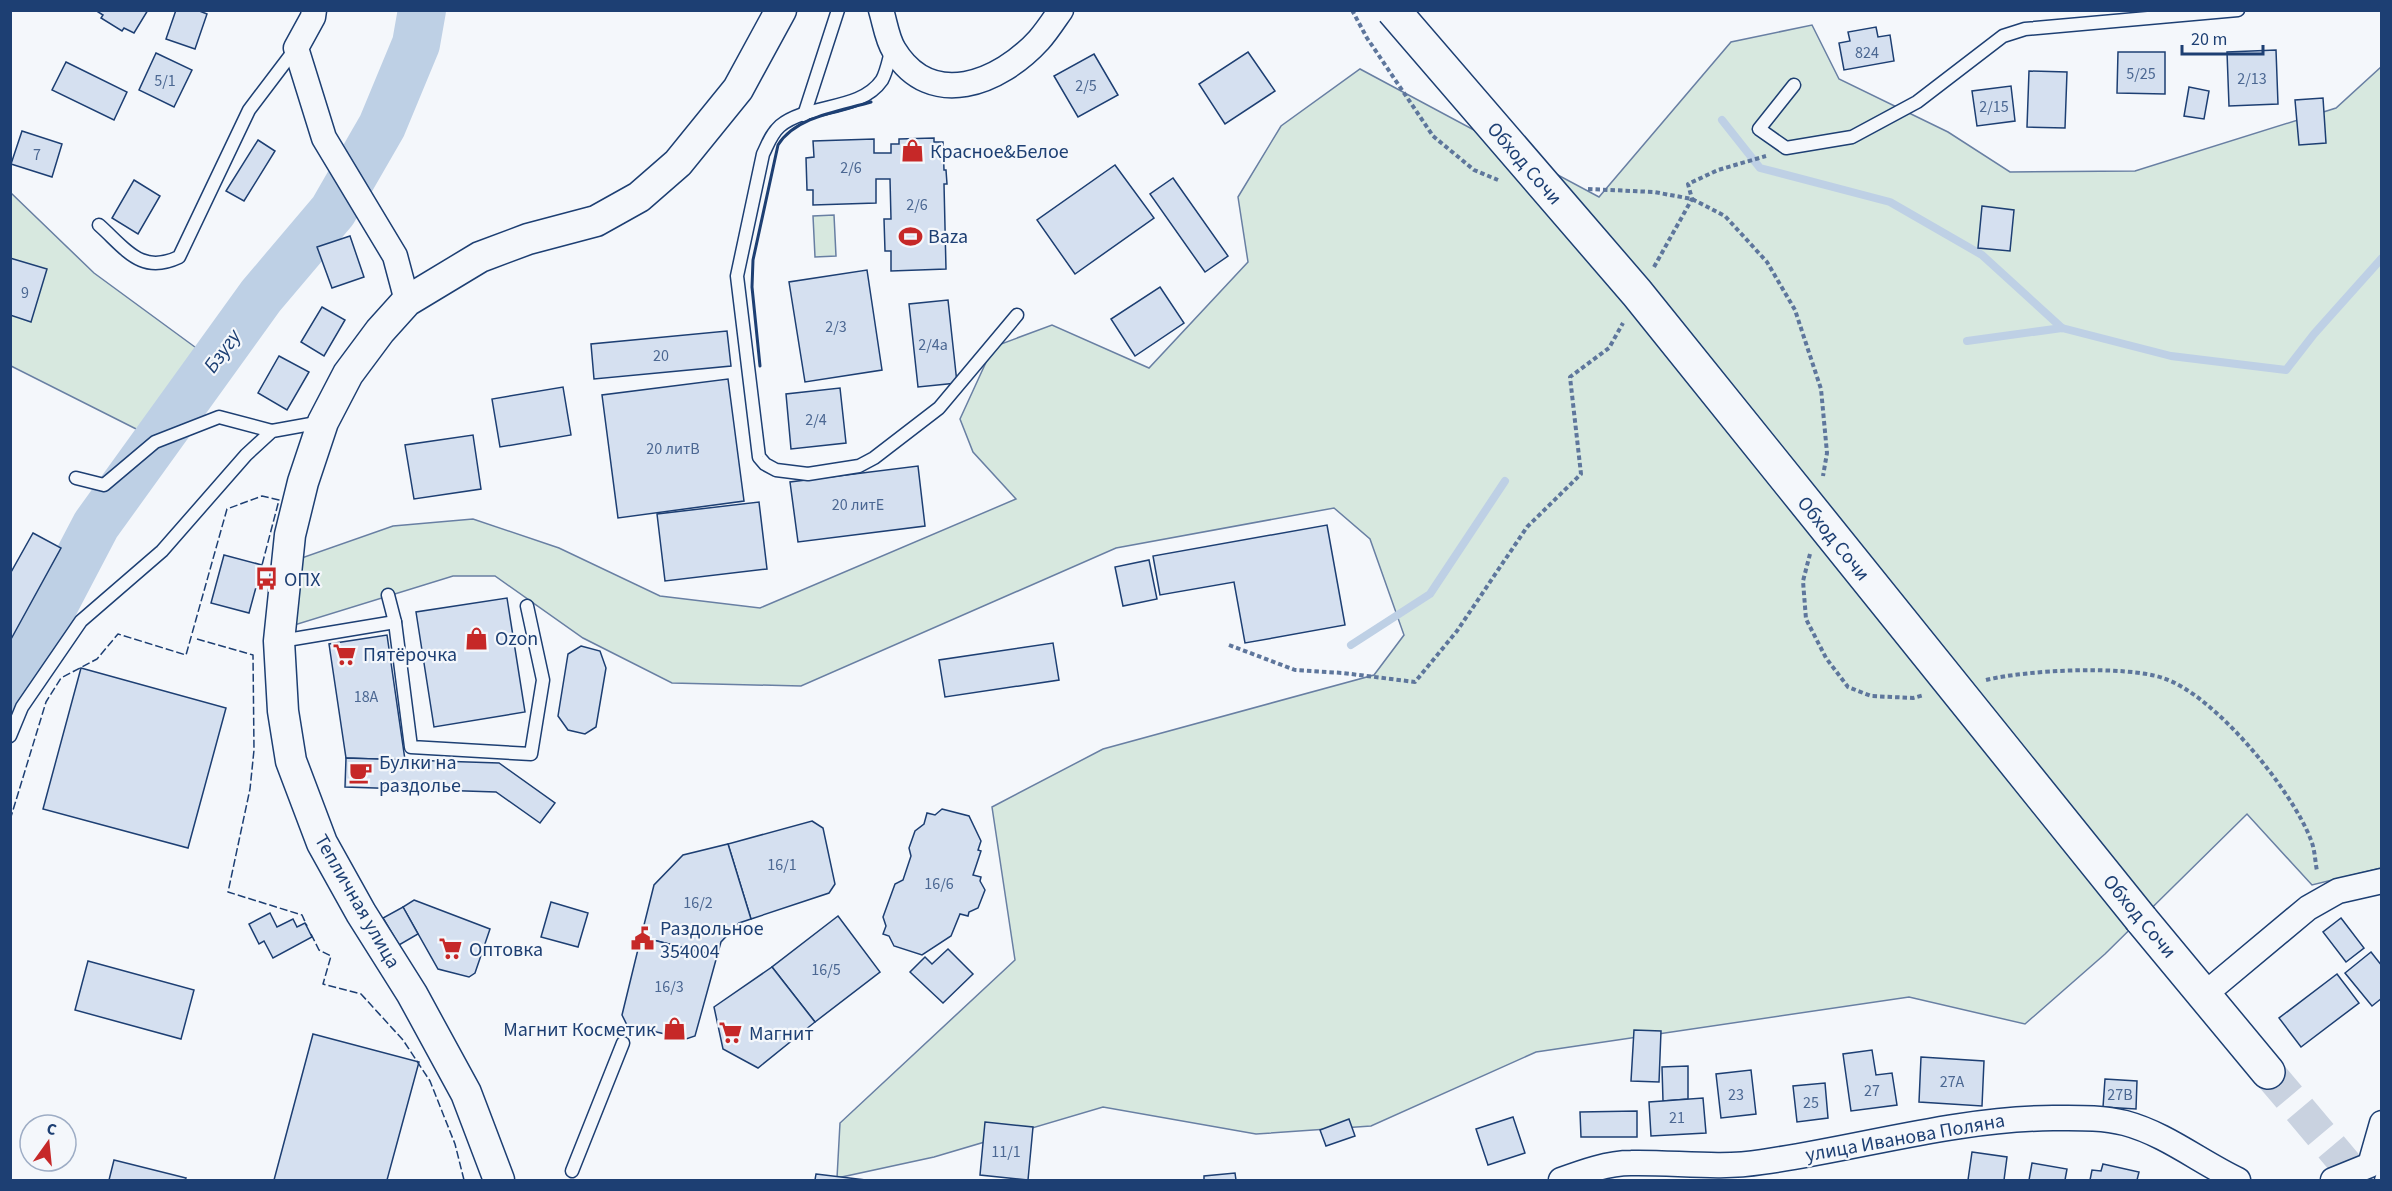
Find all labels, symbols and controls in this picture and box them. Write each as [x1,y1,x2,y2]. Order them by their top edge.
scale bar [2182,18,2263,56]
text: 20 m [2191,27,2227,52]
house number: 824 [1855,42,1879,64]
house number: 5/25 [2126,63,2156,85]
house number: 2/13 [2237,68,2267,90]
house number: 5/1 [154,70,176,92]
house number: 2/5 [1075,75,1097,97]
house number: 2/15 [1979,96,2009,118]
street label: Обход Сочи [1480,116,1568,211]
shop icon: Красное&Белое [899,138,925,164]
place label: Красное&Белое [930,138,1069,166]
house number: 7 [33,144,41,166]
house number: 2/6 [840,157,862,179]
house number: 2/6 [906,194,928,216]
sports icon: Baza [897,223,923,249]
place label: Baza [928,223,968,251]
house number: 9 [21,282,29,304]
house number: 2/3 [825,316,847,338]
water label: Бзугу [196,322,249,379]
house number: 2/4а [918,334,948,356]
house number: 20 [653,345,669,367]
house number: 2/4 [805,409,827,431]
house number: 20 литВ [646,438,700,460]
street label: Обход Сочи [1790,490,1876,587]
house number: 20 литЕ [832,494,884,516]
bus stop icon: ОПХ [253,566,279,592]
place label: ОПХ [284,566,320,594]
shop icon: Ozon [464,625,490,651]
place label: Ozon [495,625,538,653]
supermarket icon: Пятёрочка [332,641,358,667]
place label: Пятёрочка [363,641,457,669]
house number: 18А [354,686,379,708]
place label: Булки на раздолье [379,749,461,800]
cafe icon: Булки на раздолье [348,760,374,786]
street label: Тепличная улица [307,829,407,974]
house number: 16/1 [767,854,797,876]
street label: Обход Сочи [2096,869,2183,965]
house number: 16/6 [924,873,954,895]
house number: 16/2 [683,892,713,914]
place label: Раздольное 354004 [660,915,764,966]
public building icon: Раздольное 354004 [629,926,655,952]
supermarket icon: Оптовка [438,936,464,962]
place label: Оптовка [469,936,543,964]
house number: 16/5 [811,959,841,981]
house number: 16/3 [654,976,684,998]
place label: Магнит Косметик [503,1016,656,1044]
shop icon: Магнит Косметик [661,1016,687,1042]
supermarket icon: Магнит [718,1020,744,1046]
place label: Магнит [749,1020,814,1048]
house number: 27А [1940,1071,1965,1093]
house number: 27 [1864,1080,1880,1102]
house number: 23 [1728,1084,1744,1106]
house number: 27В [2107,1084,2133,1106]
house number: 25 [1803,1092,1819,1114]
house number: 21 [1669,1107,1685,1129]
street label: улица Иванова Поляна [1803,1107,2007,1169]
north arrow [18,1113,78,1173]
text: С [44,1118,59,1141]
house number: 11/1 [991,1141,1021,1163]

